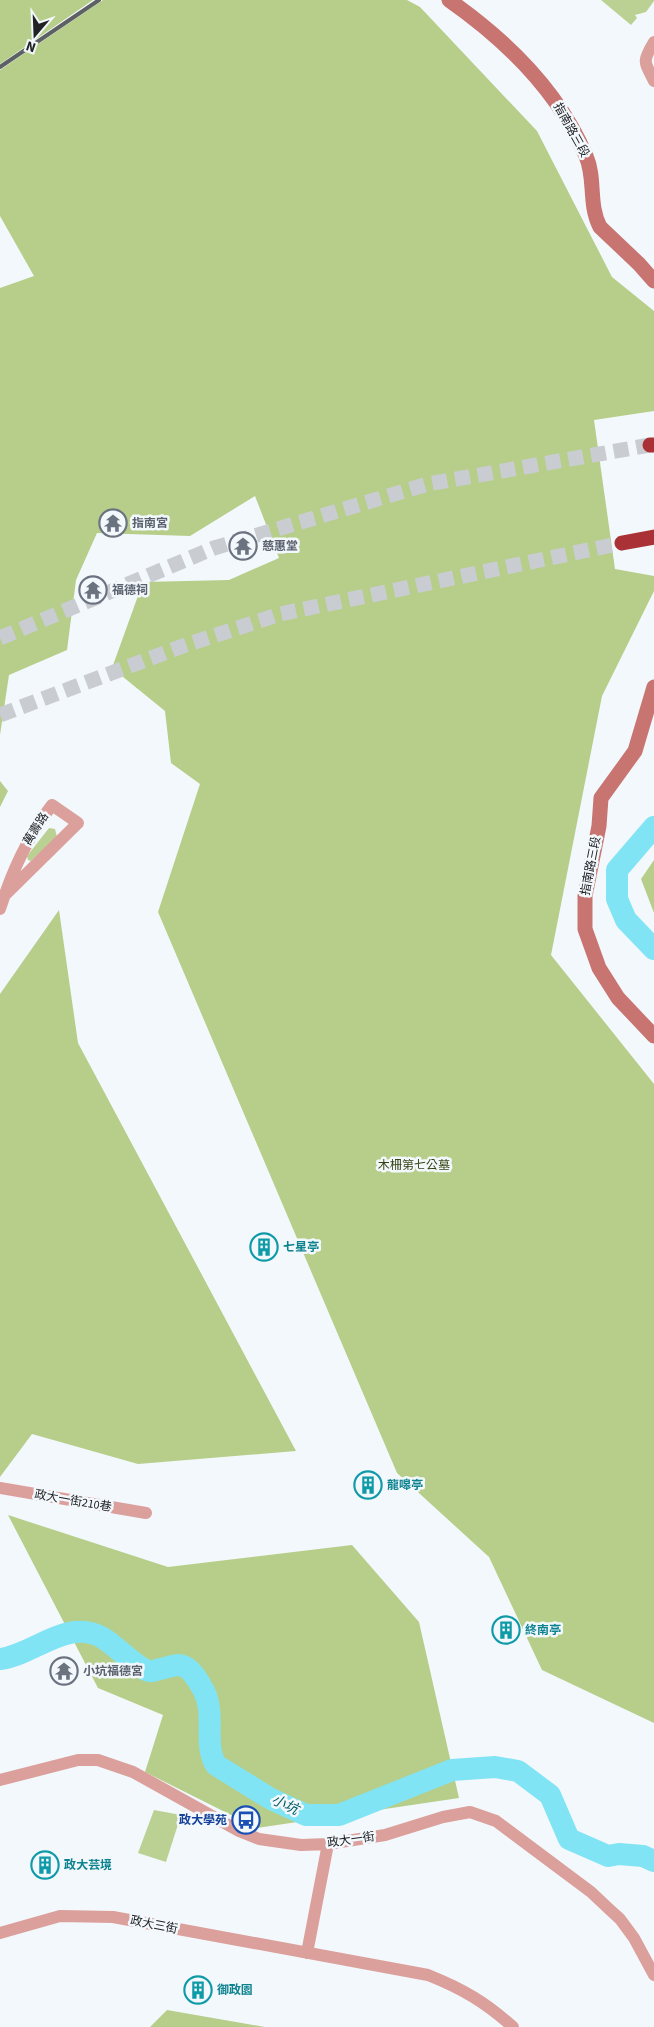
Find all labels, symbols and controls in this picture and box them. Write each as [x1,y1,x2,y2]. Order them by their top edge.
north arrow [10,10,60,60]
text: N [23,35,39,57]
street label: 指南路三段 [549,100,593,160]
temple icon: 指南宮 [98,508,128,538]
place label: 指南宮 [132,515,168,532]
temple icon: 慈惠堂 [228,531,258,561]
place label: 慈惠堂 [262,538,298,555]
temple icon: 福德祠 [78,575,108,605]
place label: 福德祠 [112,582,148,599]
street label: 萬壽路 [19,809,53,849]
street label: 指南路三段 [577,835,605,897]
park label: 木柵第七公墓 [378,1157,450,1174]
building icon: 七星亭 [249,1232,279,1262]
place label: 七星亭 [283,1239,319,1256]
building icon: 龍嗥亭 [353,1470,383,1500]
place label: 龍嗥亭 [387,1477,423,1494]
street label: 政大一街210巷 [33,1486,113,1516]
building icon: 終南亭 [491,1615,521,1645]
place label: 終南亭 [525,1622,561,1639]
temple icon: 小坑福德宮 [49,1656,79,1686]
place label: 小坑福德宮 [83,1663,143,1680]
water label: 小坑 [268,1790,304,1821]
bus stop icon: 政大學苑 [231,1805,261,1835]
place label: 政大學苑 [179,1812,227,1829]
street label: 政大一街 [326,1828,376,1852]
building icon: 政大芸境 [30,1850,60,1880]
place label: 政大芸境 [64,1857,112,1874]
street label: 政大三街 [129,1912,179,1938]
building icon: 御政園 [183,1975,213,2005]
place label: 御政園 [217,1982,253,1999]

